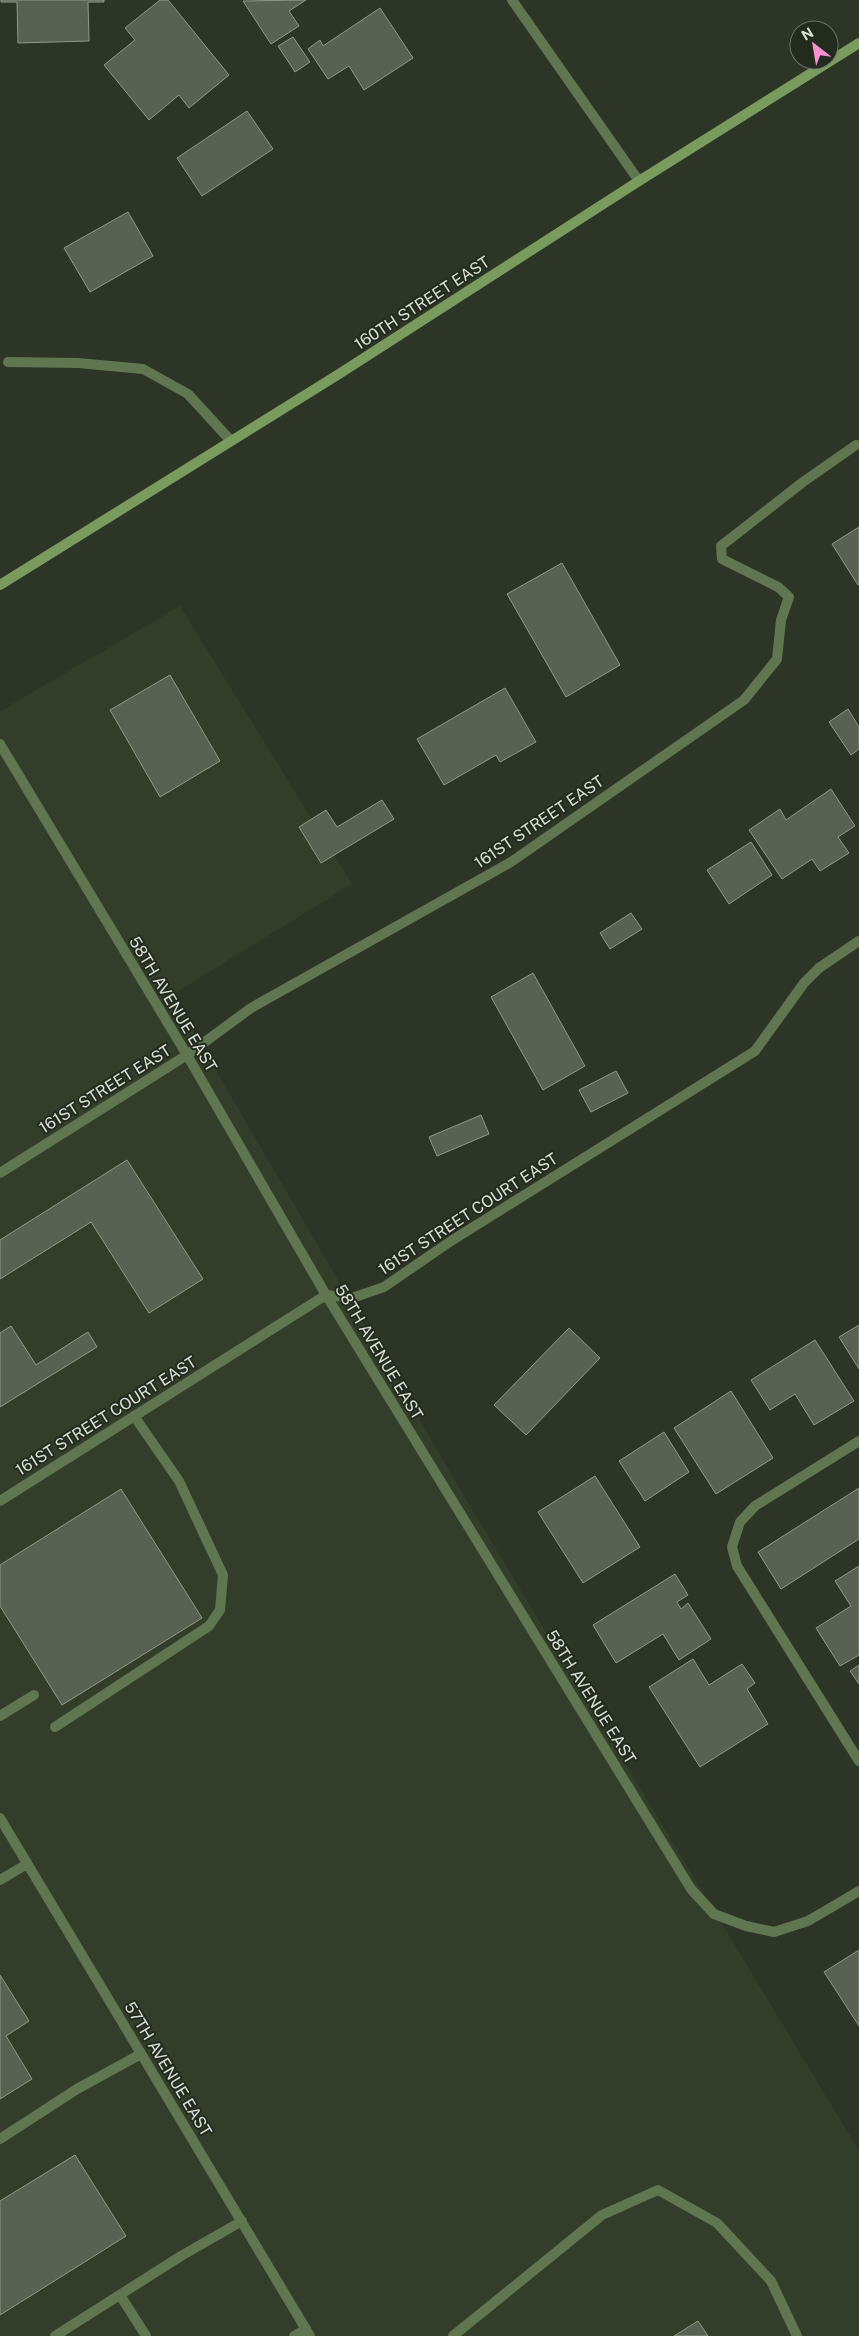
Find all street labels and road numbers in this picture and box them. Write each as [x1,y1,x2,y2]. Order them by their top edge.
street label: 160TH STREET EAST [351,252,493,354]
street label: 161ST STREET EAST [471,771,608,872]
street label: 58TH AVENUE EAST [125,933,221,1076]
street label: 161ST STREET EAST [35,1040,175,1137]
street label: 161ST STREET COURT EAST [375,1149,562,1279]
street label: 58TH AVENUE EAST [331,1281,427,1424]
street label: 161ST STREET COURT EAST [12,1352,200,1480]
street label: 58TH AVENUE EAST [542,1626,640,1768]
street label: 57TH AVENUE EAST [120,1998,216,2140]

